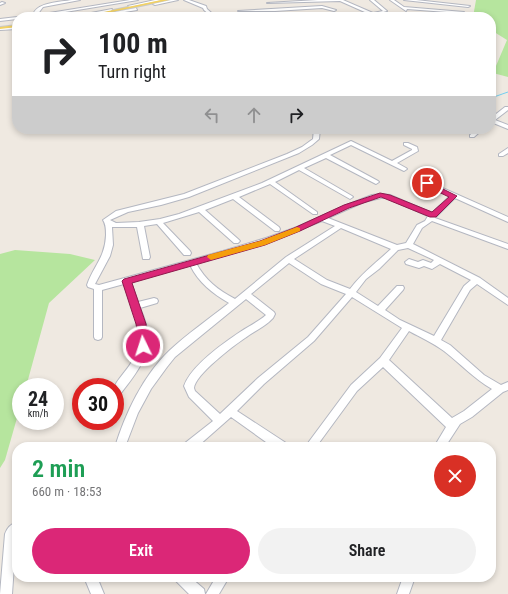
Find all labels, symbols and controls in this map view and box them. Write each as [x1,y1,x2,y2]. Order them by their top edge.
text: 100 m [98,27,168,60]
icon: right [32,28,84,80]
text: Turn right [98,61,166,82]
icon: left [201,104,223,126]
icon: ahead [243,104,265,126]
icon: right [285,104,307,126]
pin [410,166,444,200]
icon: arrive [416,172,438,194]
position arrow [122,325,164,367]
speed limit sign: 30 [72,378,124,430]
text: 24 [28,387,48,411]
text: km/h [28,408,48,419]
text: 2 min [32,455,85,483]
button: close [434,455,476,497]
text: 660 m · 18:53 [32,484,102,499]
button: Exit [32,528,250,574]
button: Share [258,528,476,574]

